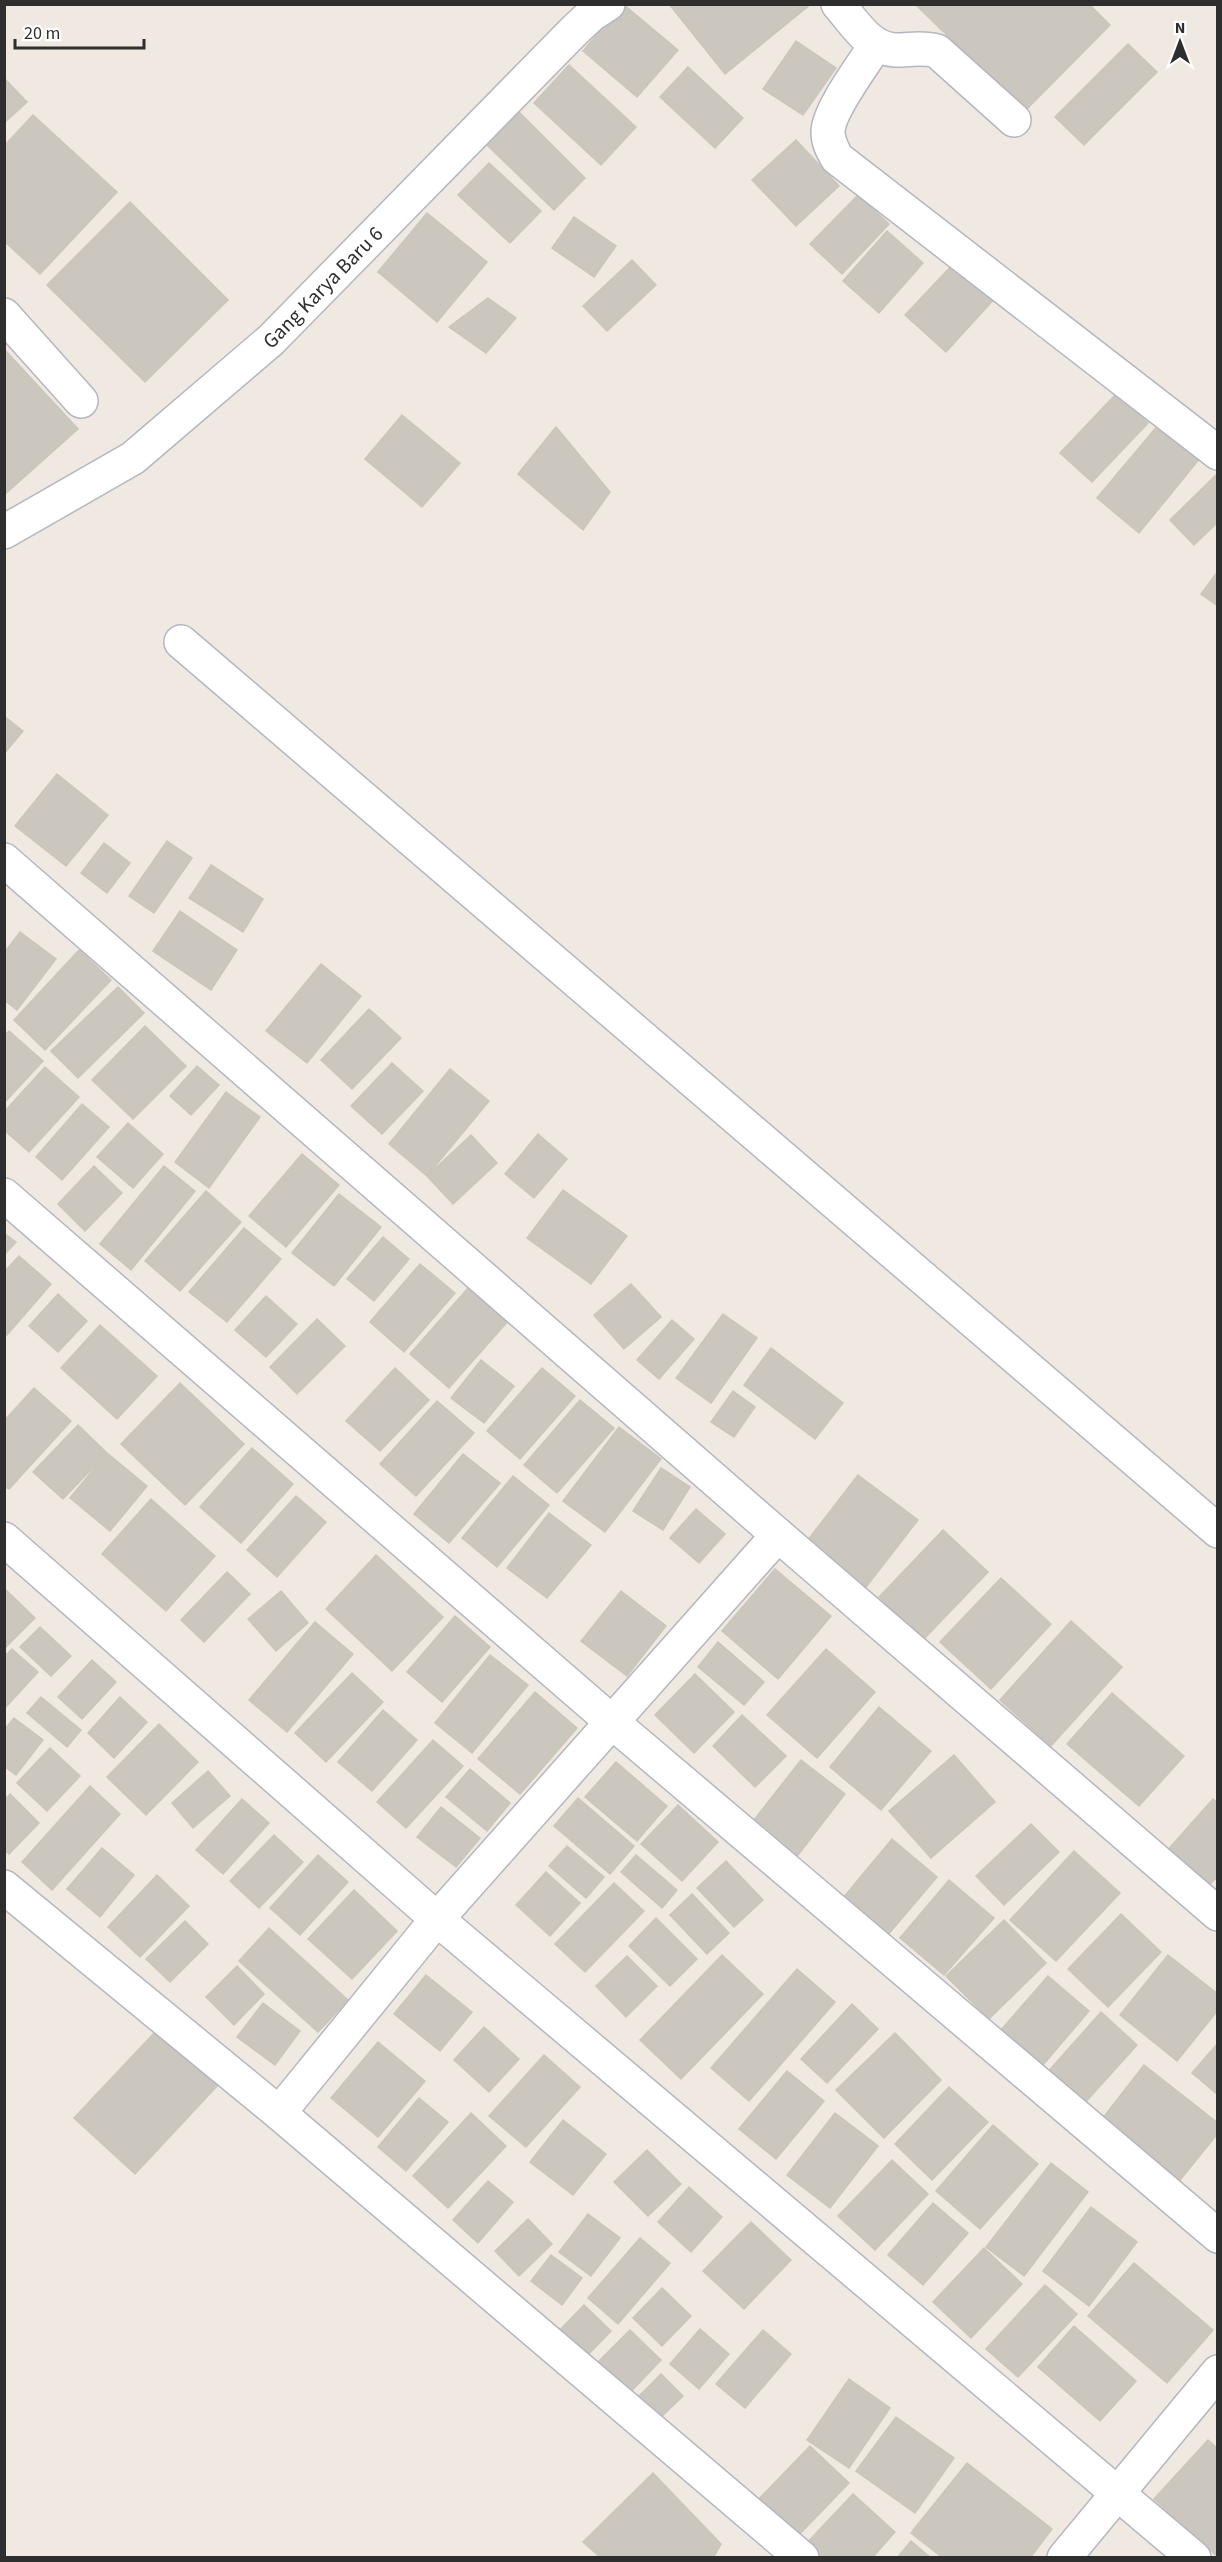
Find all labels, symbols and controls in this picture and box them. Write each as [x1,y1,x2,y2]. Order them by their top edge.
scale bar [15,12,144,50]
north arrow [1150,12,1210,72]
text: N [1175,17,1185,39]
text: 20 m [24,21,60,46]
street label: Gang Karya Baru 6 [256,219,390,356]

